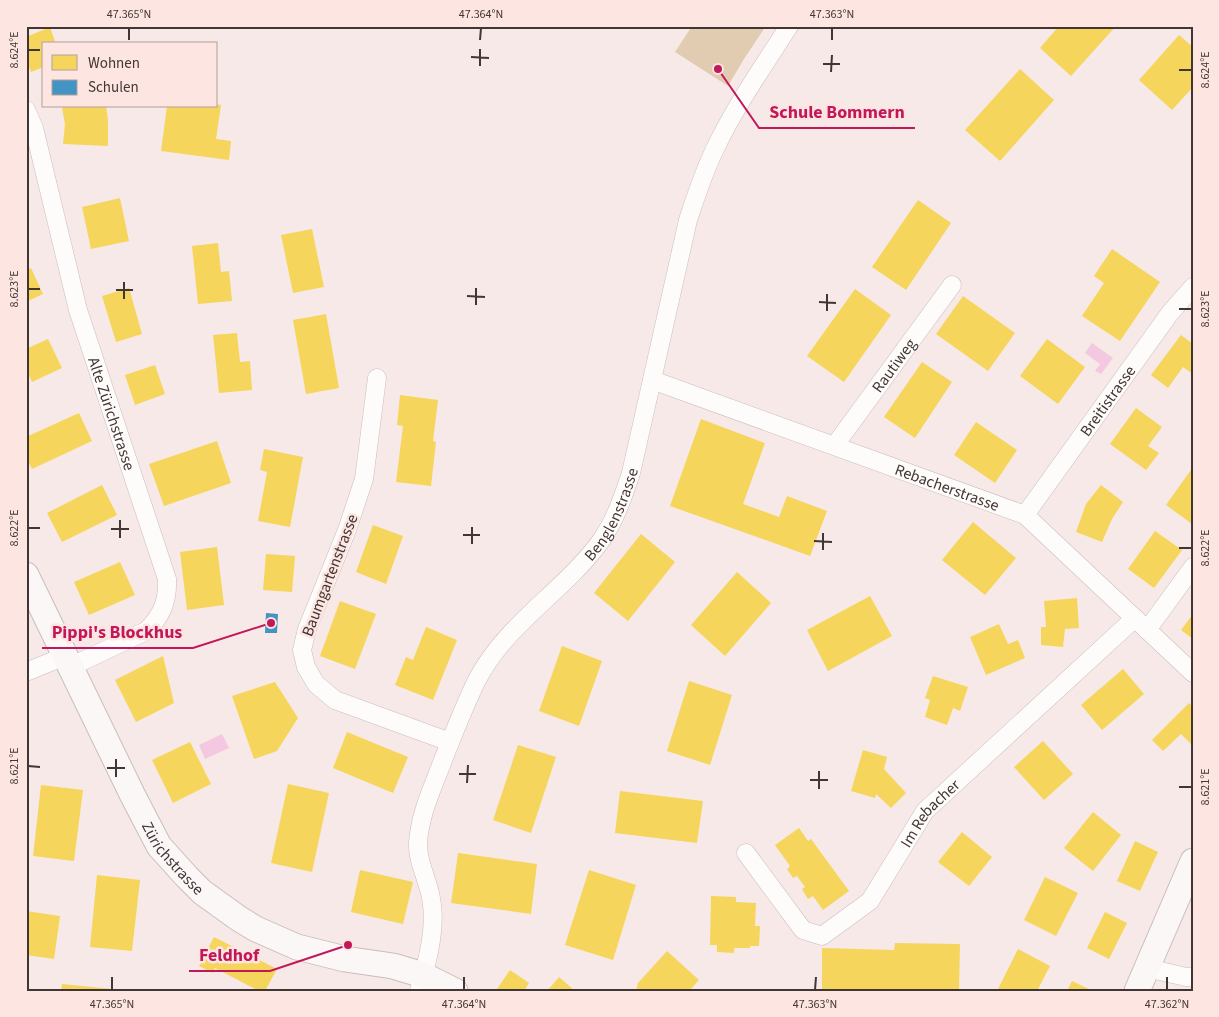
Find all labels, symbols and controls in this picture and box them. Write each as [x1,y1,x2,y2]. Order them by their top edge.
text: 47.365°N [107,6,151,23]
text: 47.364°N [459,6,503,23]
text: 47.363°N [810,6,854,23]
text: 8.624°E [6,31,23,69]
legend [42,42,218,108]
text: 8.624°E [1197,51,1214,89]
text: Wohnen [88,53,140,74]
text: Schulen [88,77,139,98]
callout: Schule Bommern [759,95,915,128]
text: Schule Bommern [769,100,905,125]
text: 8.623°E [6,270,23,308]
text: 8.623°E [1197,290,1214,328]
street label: Rautiweg [867,334,922,397]
street label: Alte Zürichstrasse [82,354,140,473]
street label: Breitistrasse [1075,361,1141,441]
street label: Rebacherstrasse [892,459,1002,517]
street label: Benglenstrasse [579,466,644,566]
text: 8.622°E [6,509,23,547]
street label: Baumgartenstrasse [297,511,363,640]
text: 8.622°E [1197,529,1214,567]
callout: Pippi's Blockhus [42,615,193,648]
text: Pippi's Blockhus [52,620,182,645]
text: 8.621°E [6,747,23,785]
text: 8.621°E [1197,768,1214,806]
street label: Im Rebacher [895,774,965,852]
street label: Zürichstrasse [136,818,209,900]
callout: Feldhof [189,938,270,971]
text: Feldhof [199,943,260,968]
text: 47.365°N [90,996,134,1013]
text: 47.364°N [442,996,486,1013]
text: 47.363°N [793,996,837,1013]
text: 47.362°N [1145,996,1189,1013]

